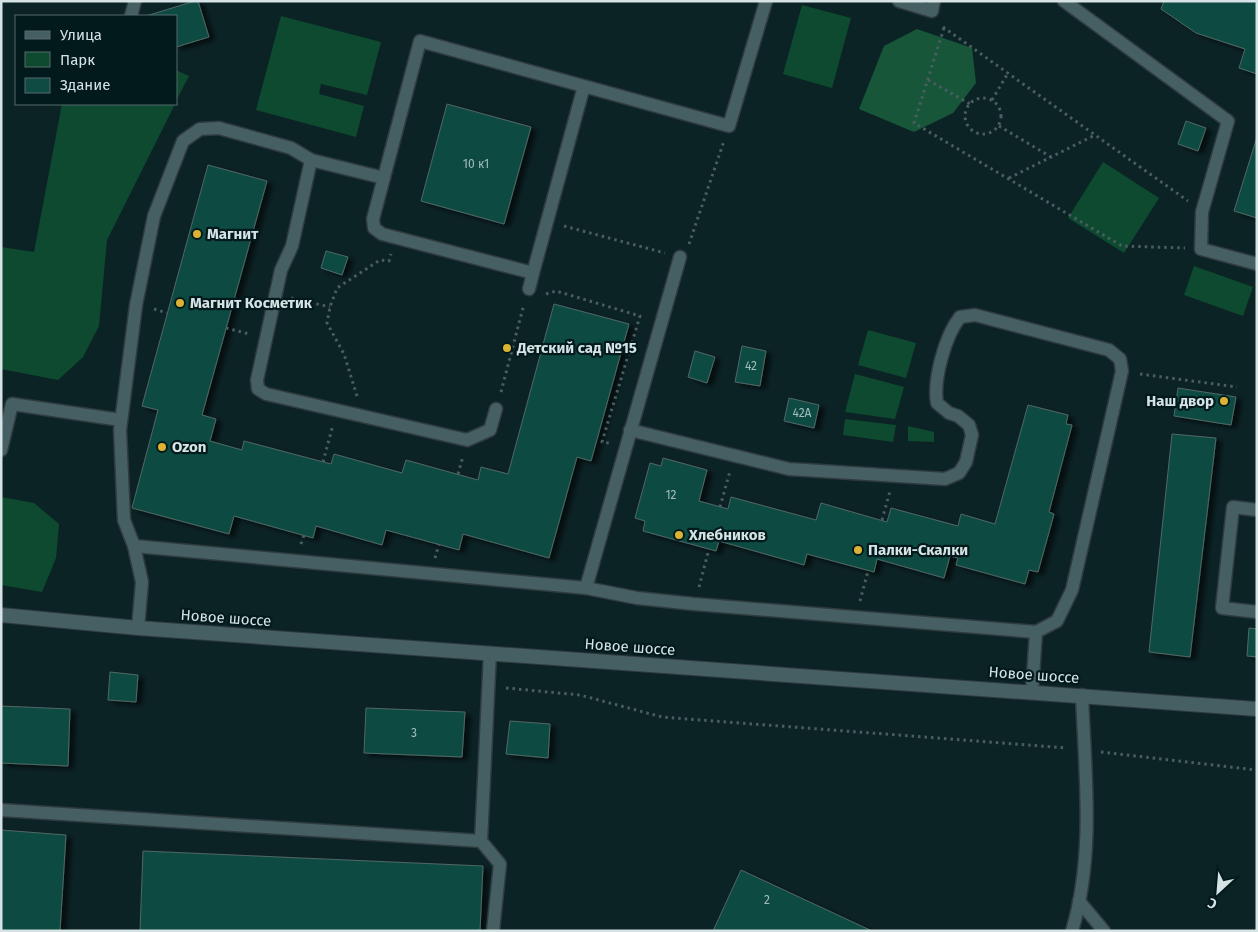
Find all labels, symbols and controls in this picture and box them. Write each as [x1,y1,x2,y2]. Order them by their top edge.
legend [15,15,178,105]
text: Улица [60,26,102,44]
text: Парк [60,51,95,69]
text: Здание [60,76,110,94]
house number: 10 к1 [463,157,489,171]
place label: Магнит [207,225,259,243]
marker: Магнит [191,228,203,240]
place label: Магнит Косметик [190,294,313,312]
marker: Магнит Косметик [174,297,186,309]
place label: Детский сад №15 [516,339,637,357]
marker: Детский сад №15 [501,342,513,354]
house number: 42 [745,359,757,373]
place label: Наш двор [1146,392,1214,410]
marker: Наш двор [1218,395,1230,407]
house number: 42А [793,406,812,420]
place label: Ozon [172,438,206,456]
marker: Ozon [156,441,168,453]
house number: 12 [665,488,677,502]
place label: Хлебников [688,526,766,544]
marker: Хлебников [673,529,685,541]
place label: Палки-Скалки [868,541,968,559]
marker: Палки-Скалки [852,544,864,556]
street label: Новое шоссе [180,606,272,630]
street label: Новое шоссе [584,635,676,659]
street label: Новое шоссе [988,663,1080,687]
house number: 3 [411,726,417,740]
north arrow [1193,867,1243,917]
house number: 2 [764,893,770,907]
text: С [1205,894,1220,913]

